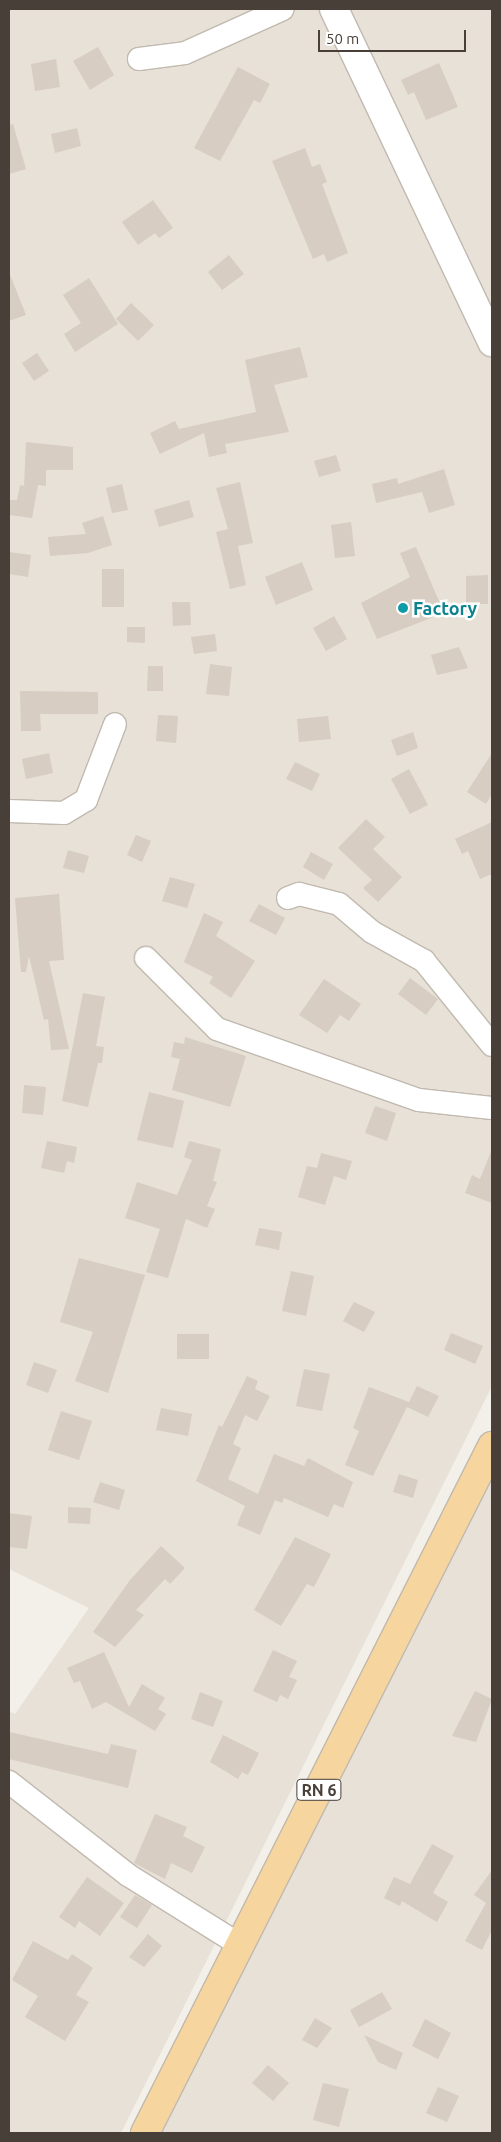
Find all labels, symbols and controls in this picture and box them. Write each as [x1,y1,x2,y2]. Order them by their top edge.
scale bar [321,20,468,52]
text: 50 m [326,30,359,47]
place label: Factory [413,597,477,619]
marker: Factory [397,602,409,614]
road number: RN 6 [295,1776,343,1804]

